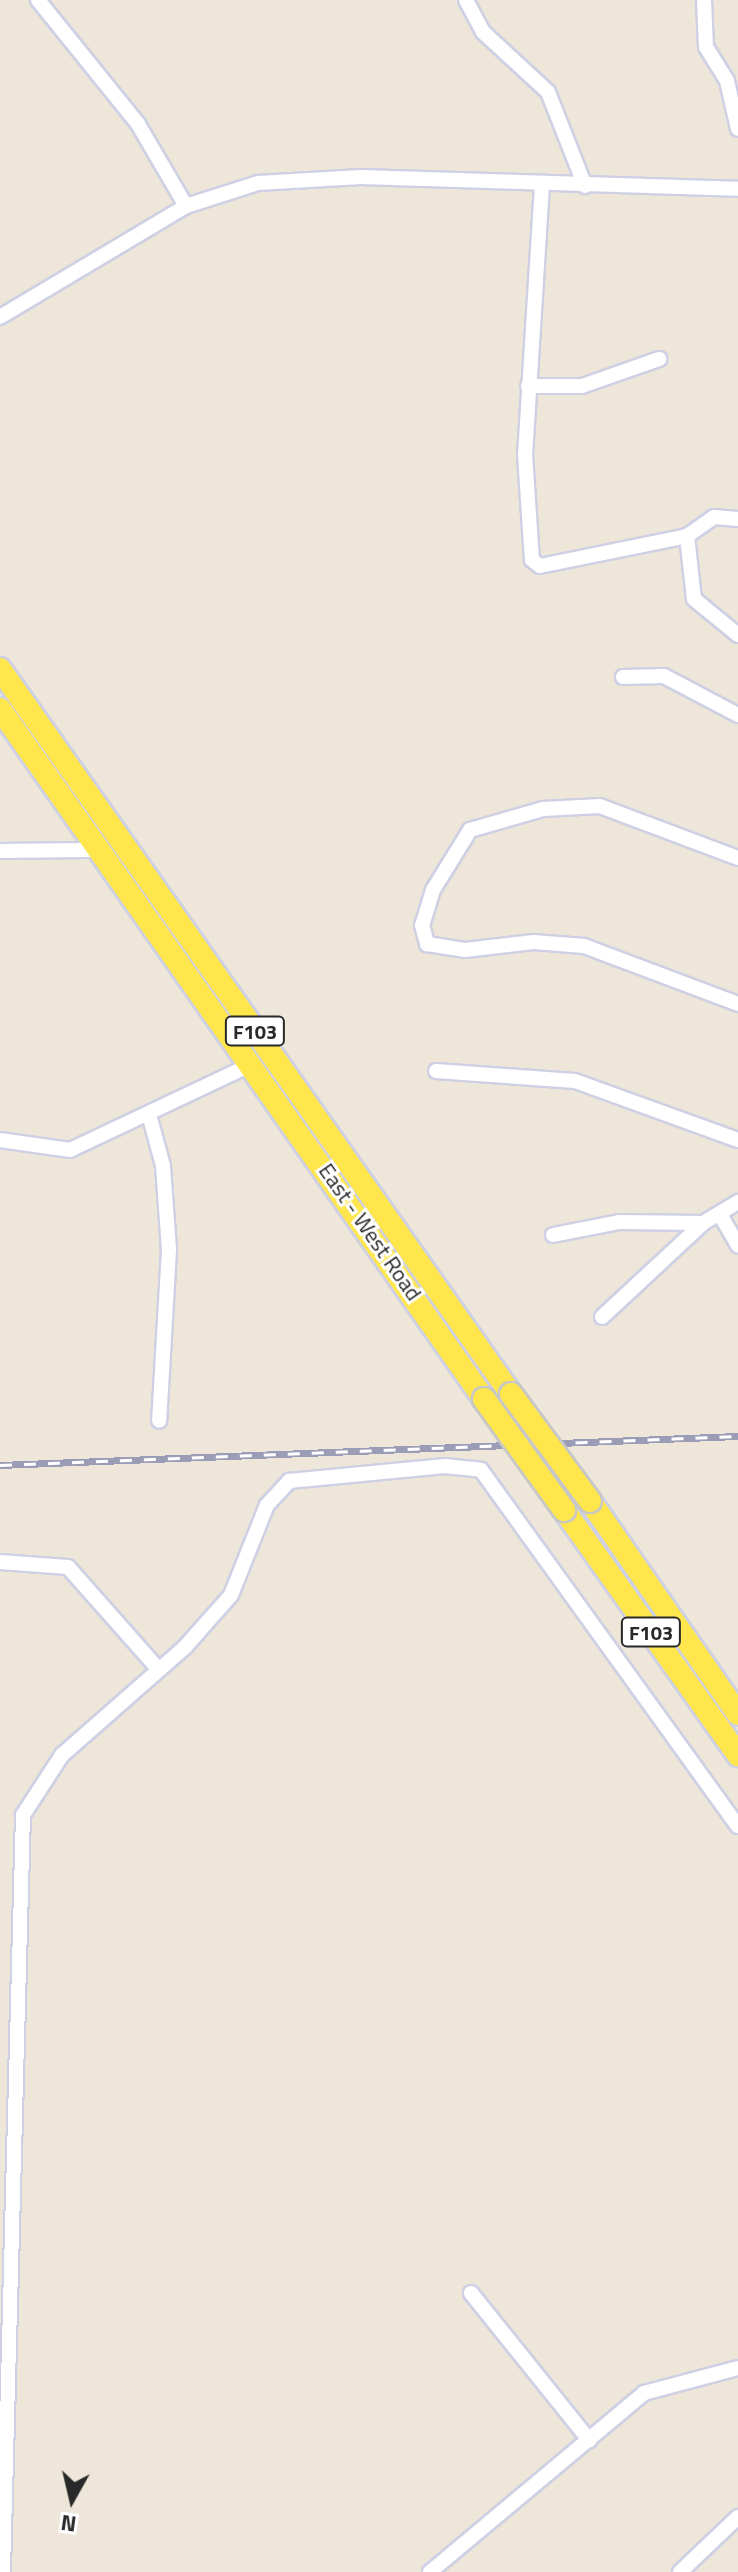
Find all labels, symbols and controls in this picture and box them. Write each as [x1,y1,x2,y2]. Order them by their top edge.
road number: F103 [223,1015,287,1047]
street label: East - West Road [313,1158,427,1306]
road number: F103 [619,1616,683,1648]
north arrow [32,2460,112,2540]
text: N [59,2506,79,2542]

